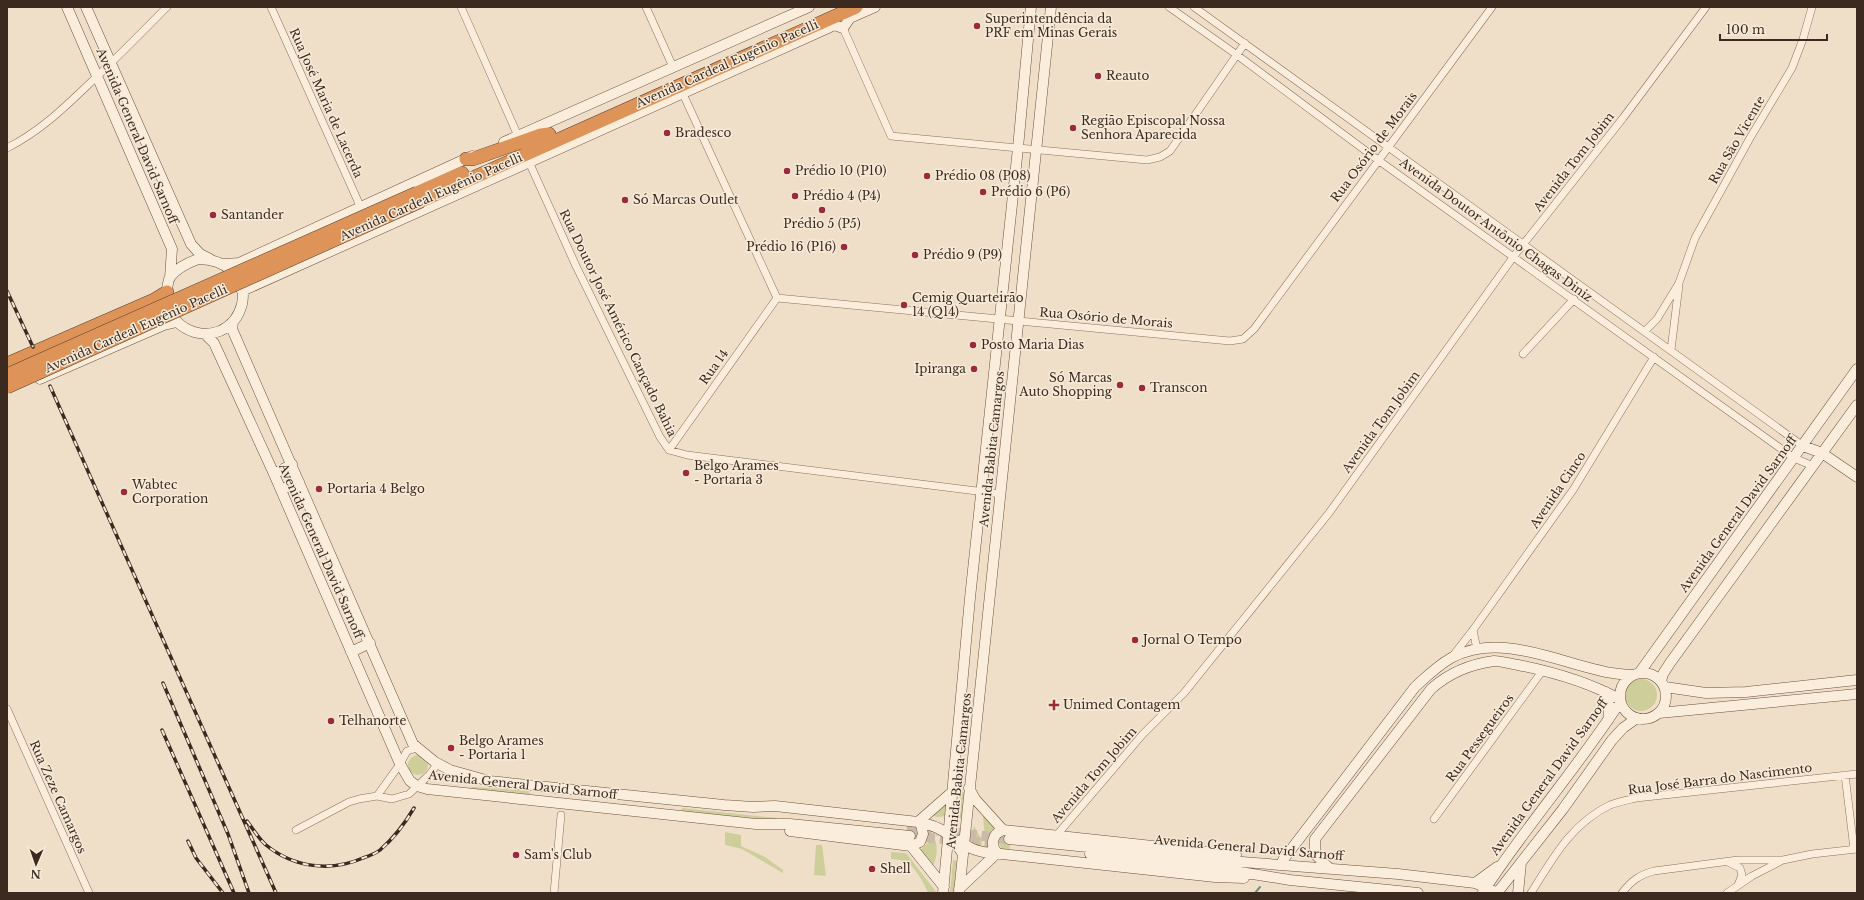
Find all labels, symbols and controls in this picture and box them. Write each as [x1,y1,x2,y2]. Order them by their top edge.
place label: Superintendência da PRF em Minas Gerais [985,11,1117,40]
street label: Avenida Cardeal Eugênio Pacelli [632,16,820,111]
scale bar [1720,16,1827,42]
marker: Superintendência da PRF em Minas Gerais [972,21,982,31]
text: 100 m [1726,22,1765,37]
street label: Rua José Maria de Lacerda [287,26,366,180]
street label: Avenida General David Sarnoff [93,45,182,227]
place label: Reauto [1106,68,1149,83]
marker: Reauto [1093,71,1103,81]
street label: Rua Osório de Morais [1327,89,1420,205]
street label: Rua São Vicente [1705,93,1768,186]
street label: Avenida Tom Jobim [1529,109,1617,215]
place label: Região Episcopal Nossa Senhora Aparecida [1081,113,1225,142]
marker: Região Episcopal Nossa Senhora Aparecida [1068,123,1078,133]
place label: Bradesco [675,125,731,140]
marker: Bradesco [662,128,672,138]
street label: Avenida Cardeal Eugênio Pacelli [336,149,524,244]
street label: Avenida Doutor Antônio Chagas Diniz [1396,154,1596,305]
place label: Prédio 10 (P10) [795,163,886,178]
marker: Prédio 10 (P10) [782,166,792,176]
place label: Prédio 08 (P08) [935,168,1030,183]
marker: Prédio 08 (P08) [922,171,932,181]
place label: Prédio 6 (P6) [991,184,1070,199]
marker: Prédio 6 (P6) [978,187,988,197]
place label: Prédio 4 (P4) [803,188,880,203]
marker: Prédio 4 (P4) [790,191,800,201]
place label: Só Marcas Outlet [633,192,739,207]
marker: Só Marcas Outlet [620,195,630,205]
marker: Prédio 5 (P5) [817,205,827,215]
place label: Santander [221,207,284,222]
street label: Rua Doutor José Américo Cançado Bahia [557,207,680,439]
marker: Santander [208,210,218,220]
place label: Prédio 5 (P5) [783,216,861,231]
place label: Prédio 16 (P16) [746,239,836,254]
marker: Prédio 16 (P16) [839,242,849,252]
place label: Prédio 9 (P9) [923,247,1002,262]
marker: Prédio 9 (P9) [910,250,920,260]
street label: Avenida Cardeal Eugênio Pacelli [41,281,229,376]
place label: Cemig Quarteirão 14 (Q14) [912,290,1024,319]
marker: Cemig Quarteirão 14 (Q14) [899,300,909,310]
street label: Rua Osório de Morais [1039,304,1173,331]
place label: Posto Maria Dias [981,337,1084,352]
marker: Posto Maria Dias [968,340,978,350]
street label: Rua 14 [696,346,731,387]
place label: Ipiranga [914,361,966,376]
marker: Ipiranga [969,364,979,374]
street label: Avenida Tom Jobim [1338,368,1423,476]
street label: Avenida Babita Camargos [976,370,1007,529]
place label: Só Marcas Auto Shopping [1018,370,1113,399]
marker: Só Marcas Auto Shopping [1115,380,1125,390]
place label: Transcon [1150,380,1207,395]
marker: Transcon [1137,383,1147,393]
street label: Avenida General David Sarnoff [1675,431,1800,596]
street label: Avenida Cinco [1526,448,1589,532]
place label: Belgo Arames - Portaria 3 [694,458,779,487]
street label: Avenida General David Sarnoff [276,460,367,642]
marker: Belgo Arames - Portaria 3 [681,468,691,478]
place label: Wabtec Corporation [131,477,208,506]
place label: Portaria 4 Belgo [327,481,425,496]
marker: Portaria 4 Belgo [314,484,324,494]
marker: Wabtec Corporation [119,487,129,497]
place label: Jornal O Tempo [1141,632,1242,647]
marker: Jornal O Tempo [1130,635,1140,645]
street label: Rua Pessegueiros [1443,691,1517,785]
street label: Avenida Babita Camargos [943,692,974,851]
street label: Avenida General David Sarnoff [1486,694,1611,859]
place label: Unimed Contagem [1063,697,1181,712]
marker: Unimed Contagem [1048,699,1060,711]
place label: Telhanorte [339,713,406,728]
marker: Telhanorte [326,716,336,726]
street label: Avenida Tom Jobim [1047,724,1139,826]
place label: Belgo Arames - Portaria 1 [459,733,544,762]
street label: Rua Zeze Camargos [27,738,90,856]
marker: Belgo Arames - Portaria 1 [446,743,456,753]
street label: Rua José Barra do Nascimento [1627,760,1813,797]
street label: Avenida General David Sarnoff [427,767,620,802]
street label: Avenida General David Sarnoff [1153,832,1346,863]
north arrow [16,844,56,884]
place label: Sam's Club [524,847,592,862]
marker: Sam's Club [511,850,521,860]
place label: Shell [880,861,911,876]
marker: Shell [867,864,877,874]
text: N [30,867,41,881]

